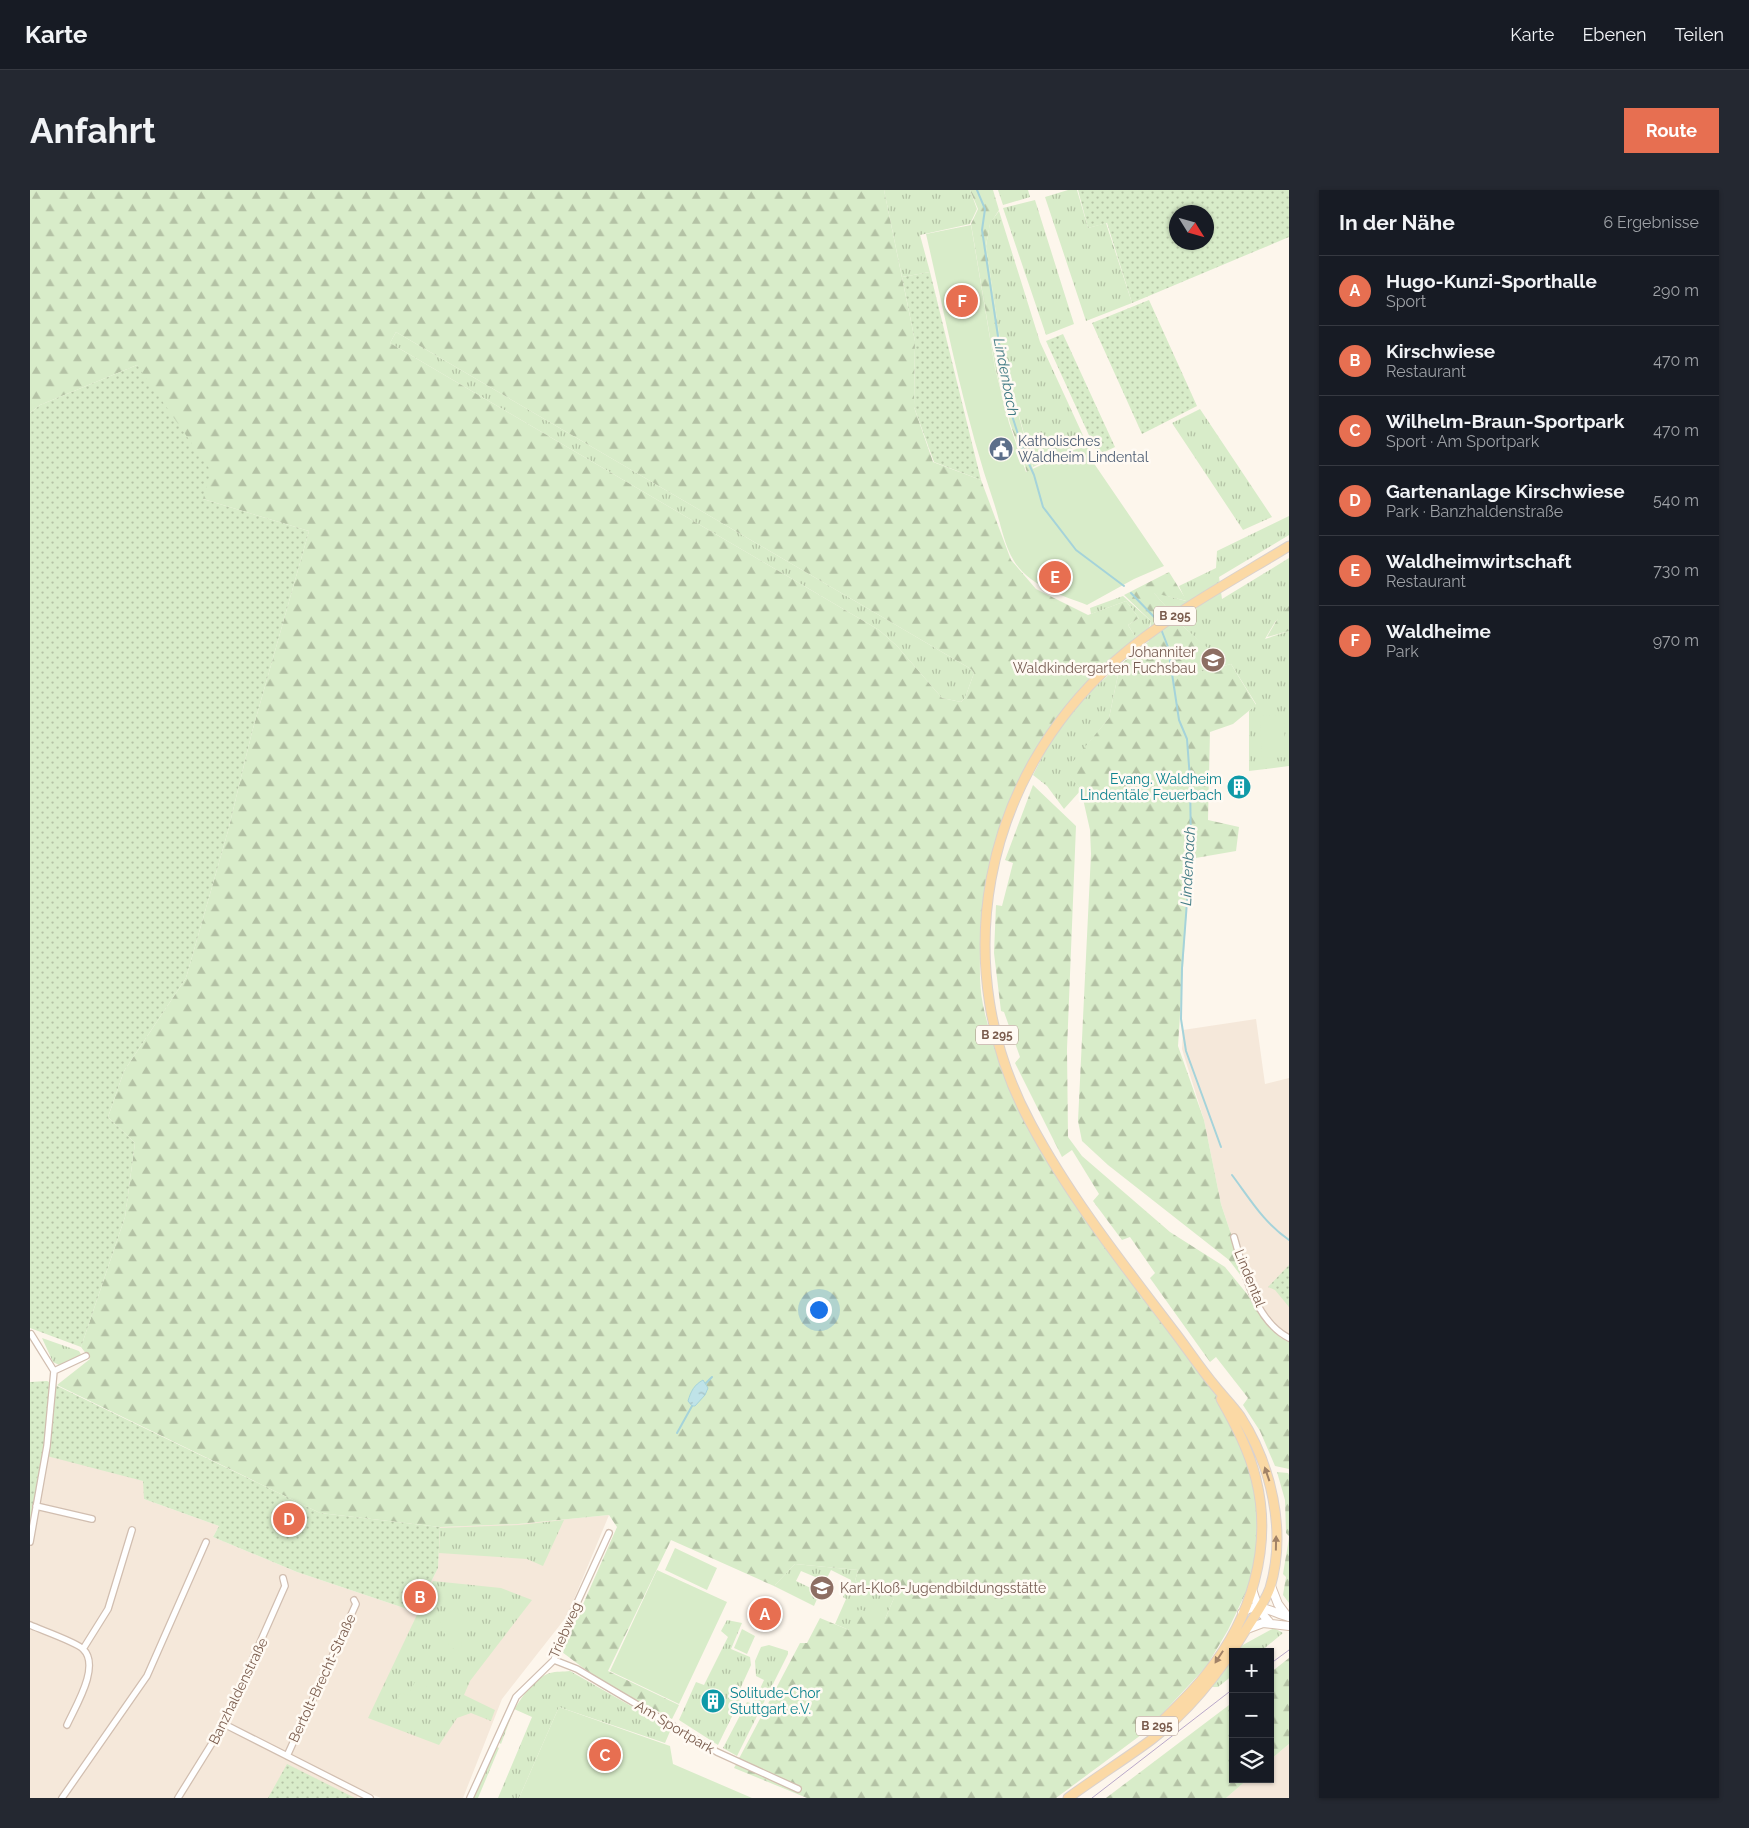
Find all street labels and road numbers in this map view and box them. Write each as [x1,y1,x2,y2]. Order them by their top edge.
road number: B 295 [1154,606,1196,626]
road number: B 295 [976,1026,1018,1044]
street label: Lindental [1231,1247,1269,1309]
street label: Triebweg [546,1599,584,1661]
street label: Bertolt-Brecht-Straße [285,1611,359,1745]
street label: Banzhaldenstraße [205,1635,271,1747]
street label: Am Sportpark [632,1697,718,1757]
road number: B 295 [1136,1716,1178,1735]

